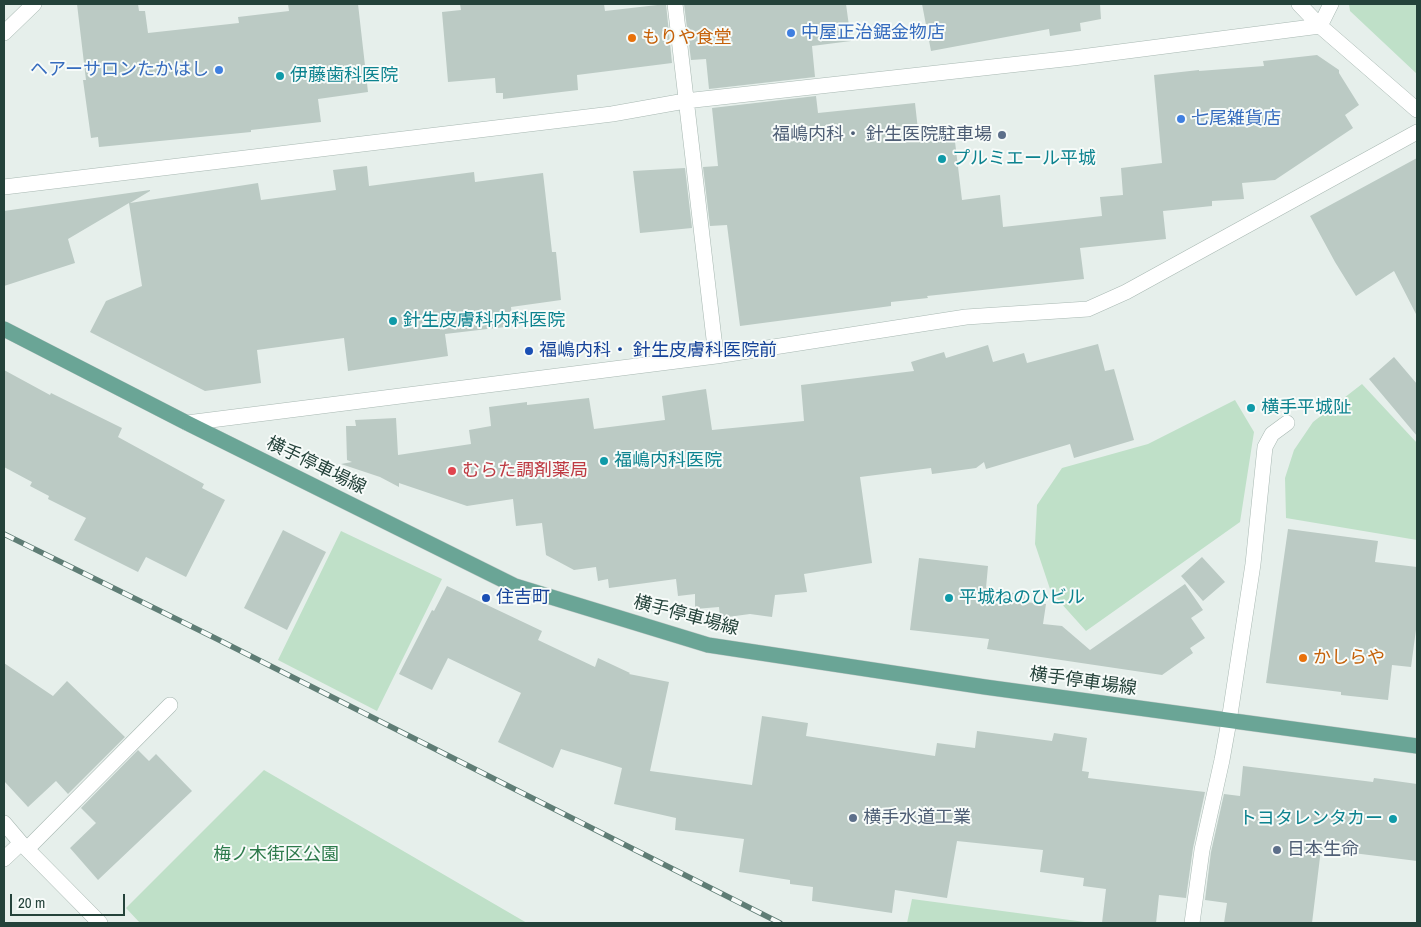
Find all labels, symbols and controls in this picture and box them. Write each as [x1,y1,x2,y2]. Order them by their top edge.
place label: 中屋正治鋸金物店 [801,22,945,44]
place label: もりや食堂 [642,27,732,49]
marker: 中屋正治鋸金物店 [785,27,797,39]
marker: もりや食堂 [626,32,638,44]
place label: ヘアーサロンたかはし [30,59,209,81]
marker: ヘアーサロンたかはし [213,64,225,76]
place label: 伊藤歯科医院 [290,65,398,87]
marker: 伊藤歯科医院 [274,70,286,82]
place label: 七尾雑貨店 [1191,108,1281,130]
marker: 七尾雑貨店 [1175,113,1187,125]
place label: 福嶋内科・ 針生医院駐車場 [772,124,992,146]
marker: 福嶋内科・ 針生医院駐車場 [996,129,1008,141]
place label: プルミエール平城 [952,148,1096,170]
marker: プルミエール平城 [936,153,948,165]
place label: 針生皮膚科内科医院 [403,310,565,332]
marker: 針生皮膚科内科医院 [387,315,399,327]
place label: 福嶋内科・ 針生皮膚科医院前 [539,340,777,362]
marker: 福嶋内科・ 針生皮膚科医院前 [523,345,535,357]
place label: 横手平城阯 [1261,397,1351,419]
marker: 横手平城阯 [1245,402,1257,414]
street label: 横手停車場線 [263,433,369,499]
place label: 福嶋内科医院 [614,450,722,472]
marker: 福嶋内科医院 [598,455,610,467]
place label: むらた調剤薬局 [462,460,588,482]
marker: むらた調剤薬局 [446,465,458,477]
place label: 住吉町 [496,587,550,609]
place label: 平城ねのひビル [959,587,1085,609]
marker: 住吉町 [480,592,492,604]
street label: 横手停車場線 [631,592,741,640]
marker: 平城ねのひビル [943,592,955,604]
place label: かしらや [1313,647,1385,669]
marker: かしらや [1297,652,1309,664]
street label: 横手停車場線 [1028,664,1138,700]
place label: 横手水道工業 [863,807,971,829]
place label: トヨタレンタカー [1239,808,1383,830]
marker: 横手水道工業 [847,812,859,824]
marker: トヨタレンタカー [1387,813,1399,825]
place label: 日本生命 [1287,839,1359,861]
park label: 梅ノ木街区公園 [213,844,339,866]
marker: 日本生命 [1271,844,1283,856]
scale bar [12,884,128,916]
text: 20 m [18,892,45,913]

